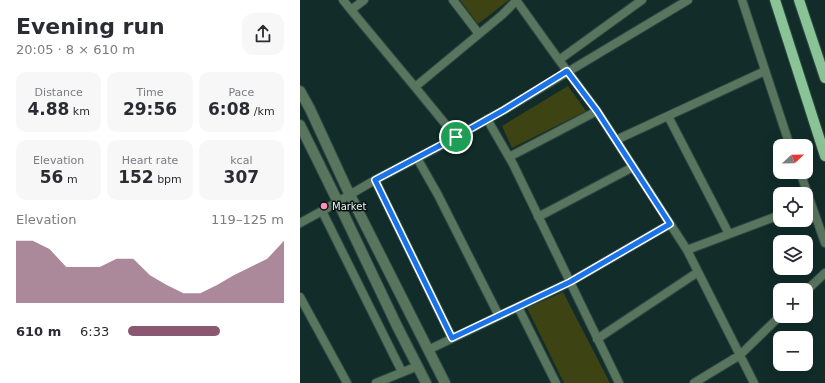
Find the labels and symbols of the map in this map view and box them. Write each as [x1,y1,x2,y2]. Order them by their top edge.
pin [439,120,473,154]
north arrow [773,139,813,179]
marker: Market [319,201,329,211]
place label: Market [332,201,366,212]

